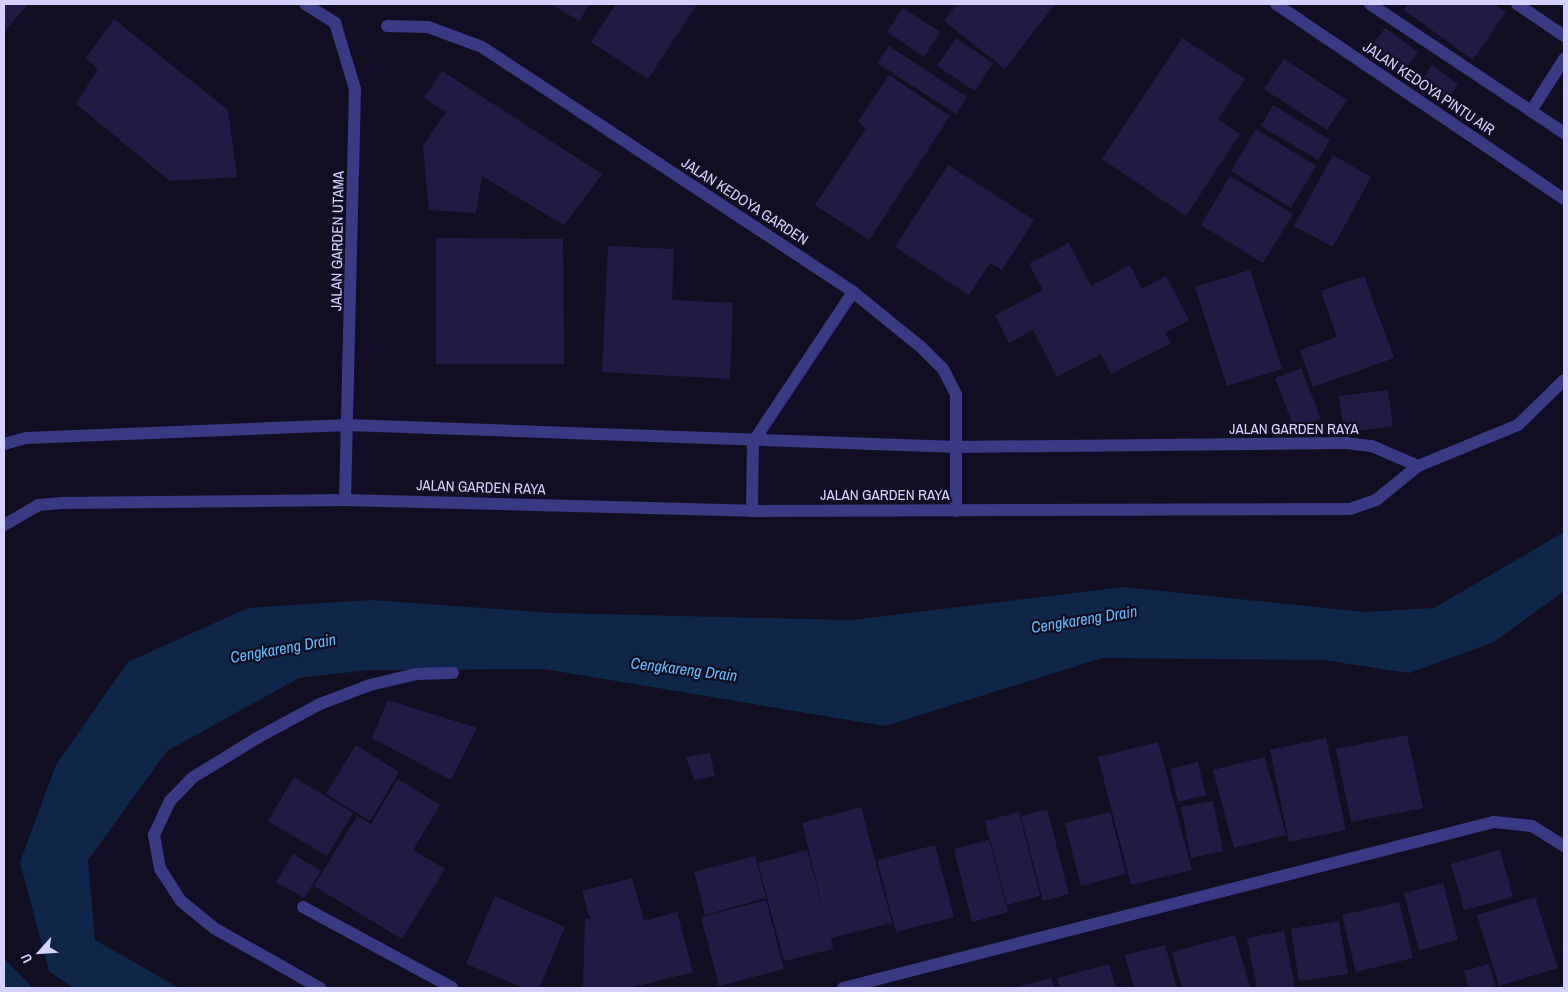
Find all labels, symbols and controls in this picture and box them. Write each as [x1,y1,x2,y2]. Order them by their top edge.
street label: JALAN KEDOYA PINTU AIR [1359,37,1499,139]
street label: JALAN KEDOYA GARDEN [678,153,812,249]
street label: JALAN GARDEN UTAMA [327,171,347,311]
street label: JALAN GARDEN RAYA [1229,420,1359,438]
street label: JALAN GARDEN RAYA [416,476,546,498]
street label: JALAN GARDEN RAYA [820,486,950,504]
water label: Cengkareng Drain [1030,601,1138,637]
water label: Cengkareng Drain [229,629,337,667]
water label: Cengkareng Drain [630,653,738,685]
north arrow [15,927,65,977]
text: U [17,951,36,966]

